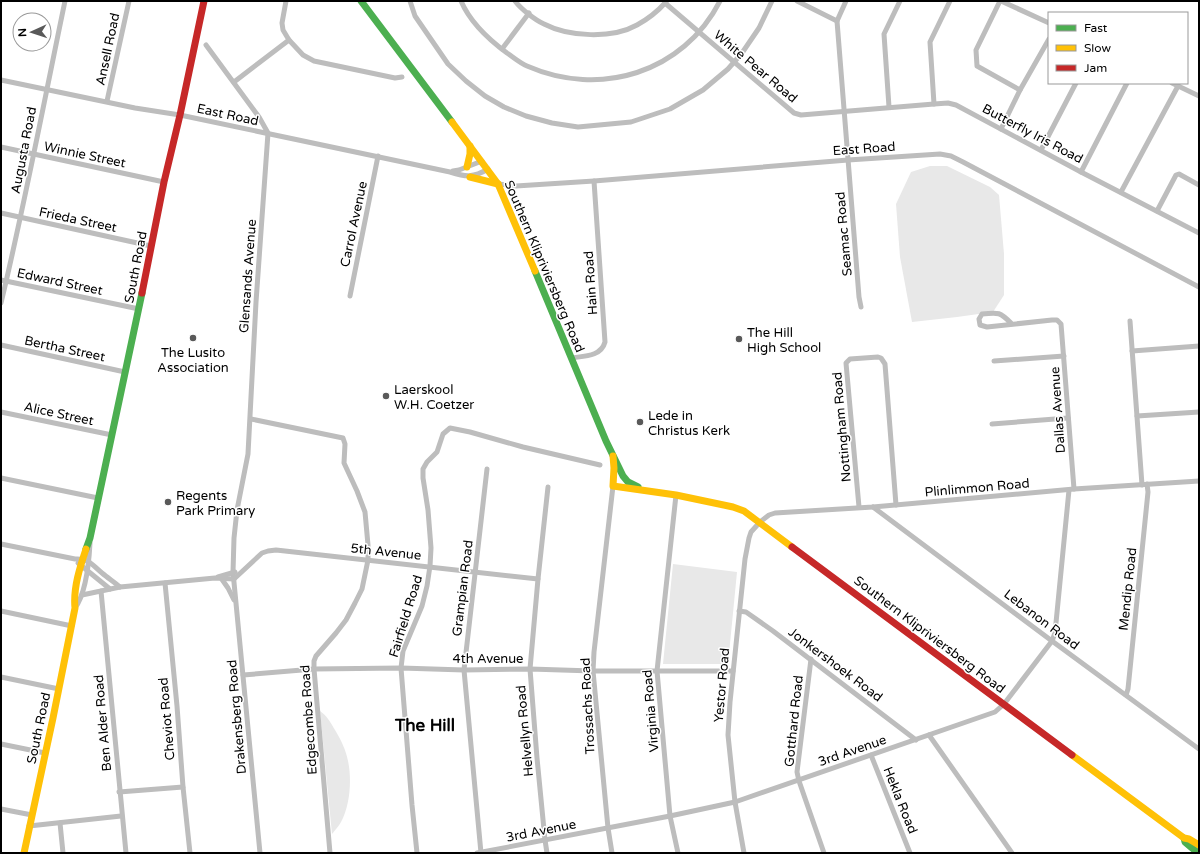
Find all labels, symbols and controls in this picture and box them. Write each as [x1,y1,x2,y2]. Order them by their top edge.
north arrow [12,12,52,52]
street label: Ansell Road [92,12,123,87]
legend [1048,12,1188,84]
text: Fast [1084,21,1108,35]
street label: White Pear Road [710,27,800,106]
text: N [16,28,29,37]
text: Slow [1084,41,1111,55]
text: Jam [1084,61,1107,75]
street label: East Road [195,101,260,129]
street label: Butterfly Iris Road [979,101,1086,167]
street label: Augusta Road [8,105,40,195]
street label: Winnie Street [42,139,127,171]
street label: East Road [832,139,896,159]
street label: Southern Klipriviersberg Road [501,178,588,355]
street label: Carrol Avenue [337,180,371,268]
street label: Seamac Road [832,191,856,277]
street label: Frieda Street [37,204,118,236]
street label: Glensands Avenue [236,219,260,334]
street label: South Road [121,230,151,304]
street label: Hain Road [581,250,601,316]
street label: Edward Street [15,265,104,299]
place label: The Hill High School [747,325,821,356]
street label: Bertha Street [23,333,107,365]
marker: The Lusito Association [188,333,198,343]
marker: The Hill High School [734,334,744,344]
place label: The Lusito Association [157,345,229,376]
street label: Dallas Avenue [1047,366,1069,454]
street label: Nottingham Road [829,371,855,483]
place label: Laerskool W.H. Coetzer [394,382,474,413]
marker: Laerskool W.H. Coetzer [381,391,391,401]
street label: Alice Street [22,399,95,429]
place label: Lede in Christus Kerk [648,408,730,439]
marker: Lede in Christus Kerk [635,417,645,427]
street label: Plinlimmon Road [924,475,1030,501]
place label: Regents Park Primary [176,488,255,519]
marker: Regents Park Primary [163,497,173,507]
street label: Grampian Road [449,539,477,637]
street label: 5th Avenue [350,540,422,564]
street label: Mendip Road [1116,547,1140,631]
street label: Fairfield Road [386,573,426,660]
street label: Southern Klipriviersberg Road [851,573,1008,697]
street label: Lebanon Road [1001,586,1082,653]
street label: Jonkershoek Road [785,624,886,705]
street label: Yestor Road [711,647,733,723]
street label: 4th Avenue [453,651,523,667]
street label: Trossachs Road [577,657,599,755]
street label: Drakensberg Road [224,659,250,775]
street label: Edgecombe Road [297,664,321,775]
street label: Virginia Road [639,669,663,753]
street label: Ben Alder Road [91,674,115,772]
street label: Gotthard Road [781,675,807,768]
street label: Cheviot Road [155,677,179,761]
street label: Helvellyn Road [513,684,537,777]
street label: South Road [24,691,54,765]
district label: The Hill [394,715,455,736]
street label: 3rd Avenue [816,732,889,770]
street label: Hekla Road [879,765,921,836]
street label: 3rd Avenue [505,816,578,846]

